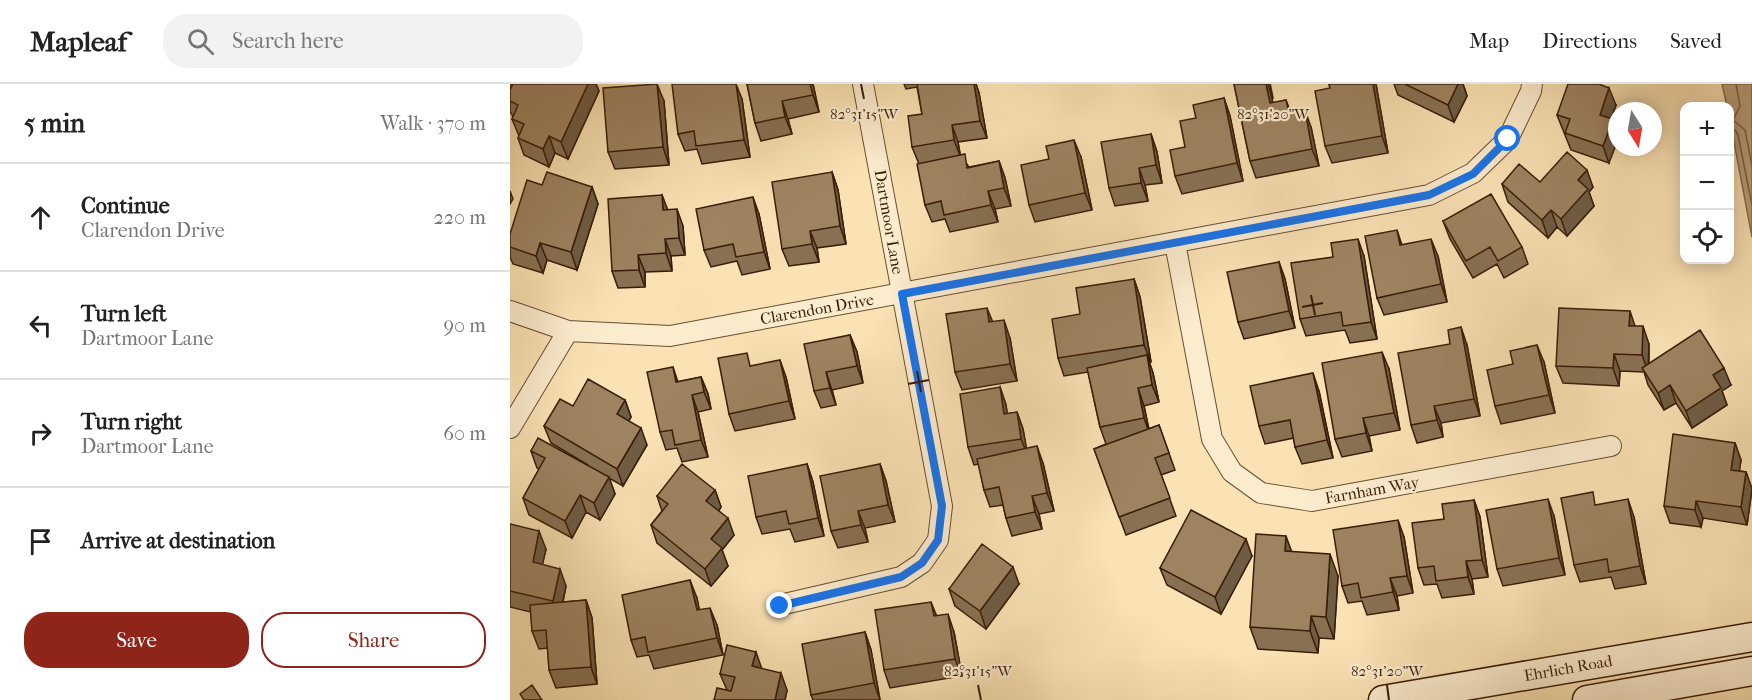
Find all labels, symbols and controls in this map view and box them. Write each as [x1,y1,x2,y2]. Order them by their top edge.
search box [163,14,583,68]
text: Mapleaf [30,25,127,58]
icon: search [184,25,217,58]
text: Search here [232,28,344,54]
text: Map [1469,29,1509,53]
text: Directions [1542,29,1637,53]
text: Saved [1670,29,1722,53]
north arrow [1608,102,1662,156]
map controls [1680,102,1734,264]
button: + [1680,102,1734,156]
text: 82°31'15"W [830,105,899,123]
text: 82°31'20"W [1237,105,1310,123]
text: 5 min [24,108,85,139]
text: Walk · 370 m [380,112,486,135]
route start [1494,125,1520,151]
button: − [1680,156,1734,210]
street label: Dartmoor Lane [870,168,908,276]
text: Continue [81,193,170,219]
icon: ahead [24,201,57,234]
text: 220 m [433,206,486,229]
button: locate [1680,210,1734,264]
text: Clarendon Drive [81,219,225,242]
street label: Clarendon Drive [759,290,875,328]
text: Turn left [81,301,167,327]
icon: left [24,309,57,342]
text: 90 m [444,314,486,337]
text: Dartmoor Lane [81,327,214,350]
text: Turn right [81,409,182,435]
icon: right [24,417,57,450]
text: 60 m [443,422,486,445]
text: Dartmoor Lane [81,435,214,458]
street label: Farnham Way [1323,472,1421,508]
icon: arrive [24,525,57,558]
text: Arrive at destination [81,528,275,554]
route end [766,592,792,618]
button: Save [24,612,249,668]
button: Share [261,612,486,668]
street label: Ehrlich Road [1522,651,1614,685]
text: 82°31'15"W [944,662,1013,680]
text: 82°31'20"W [1351,662,1424,680]

